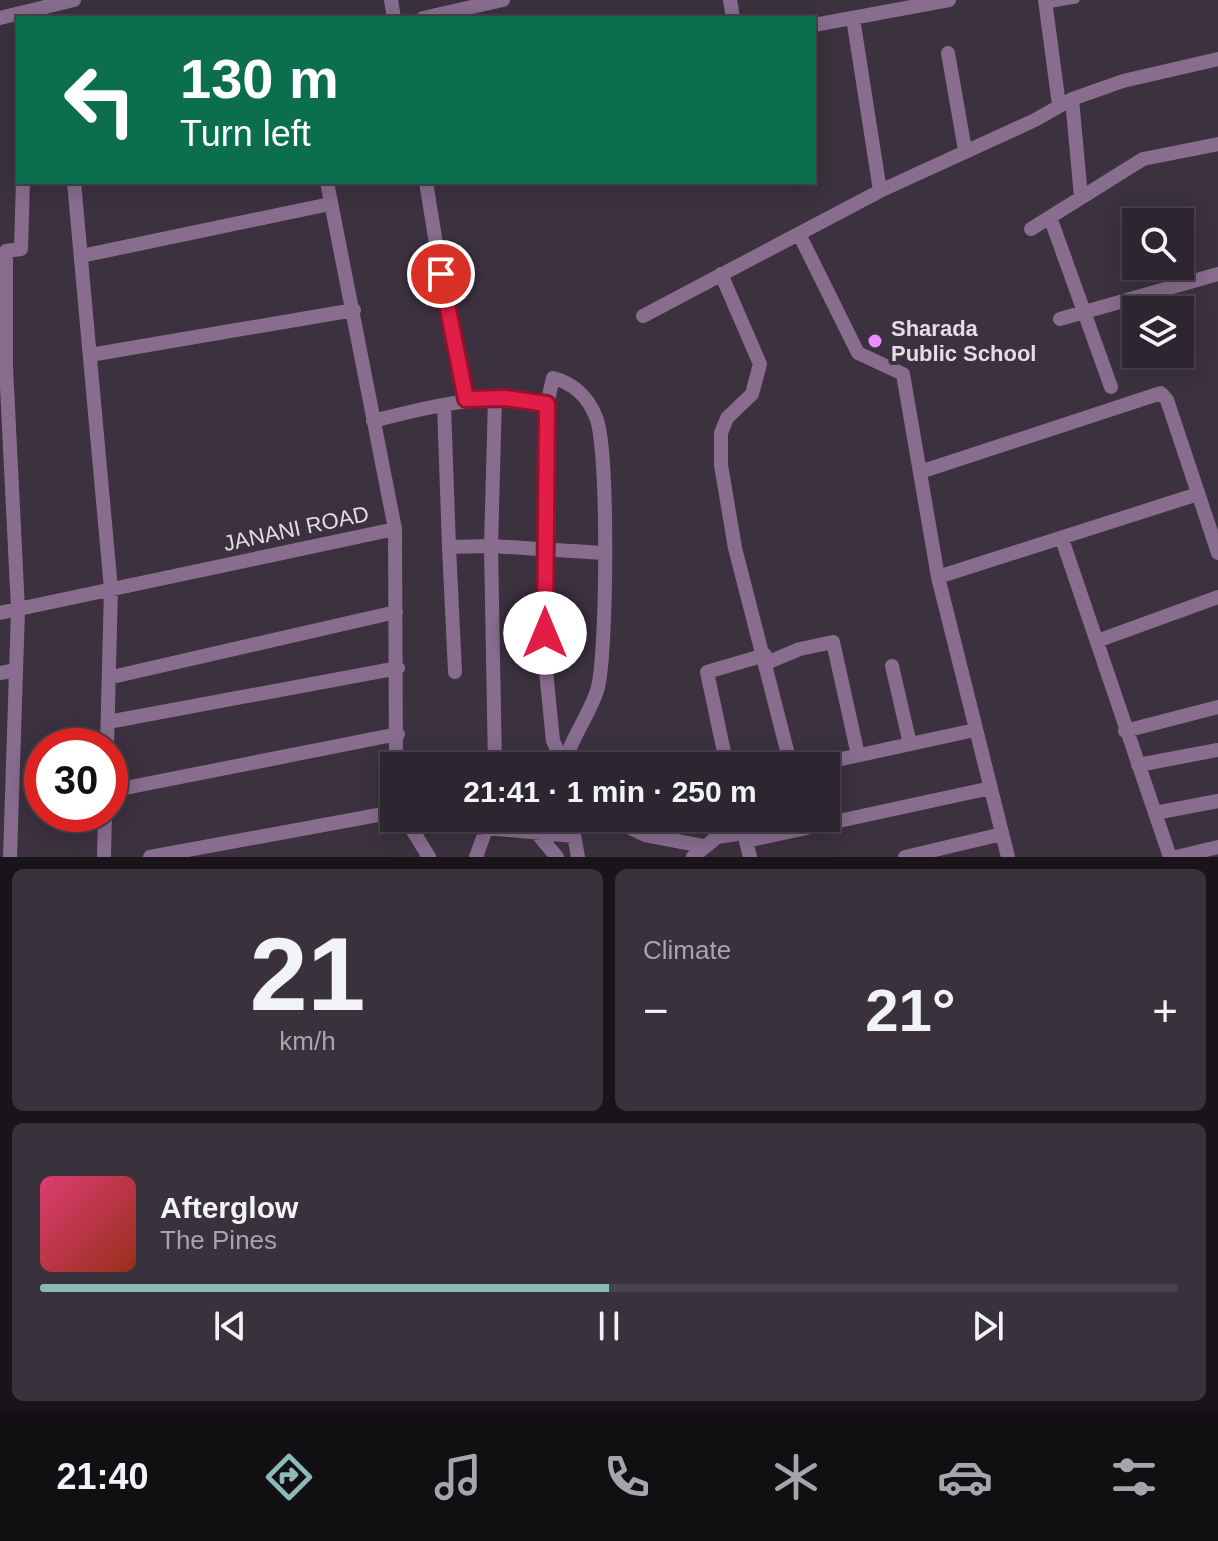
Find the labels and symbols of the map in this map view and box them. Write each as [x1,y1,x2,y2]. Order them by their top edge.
pin [407,240,475,308]
place label: Sharada Public School [891,316,1036,366]
marker: Sharada Public School [866,332,884,350]
street label: JANANI ROAD [221,501,371,556]
position arrow [503,591,587,675]
speed limit sign: 30 [24,728,128,832]

